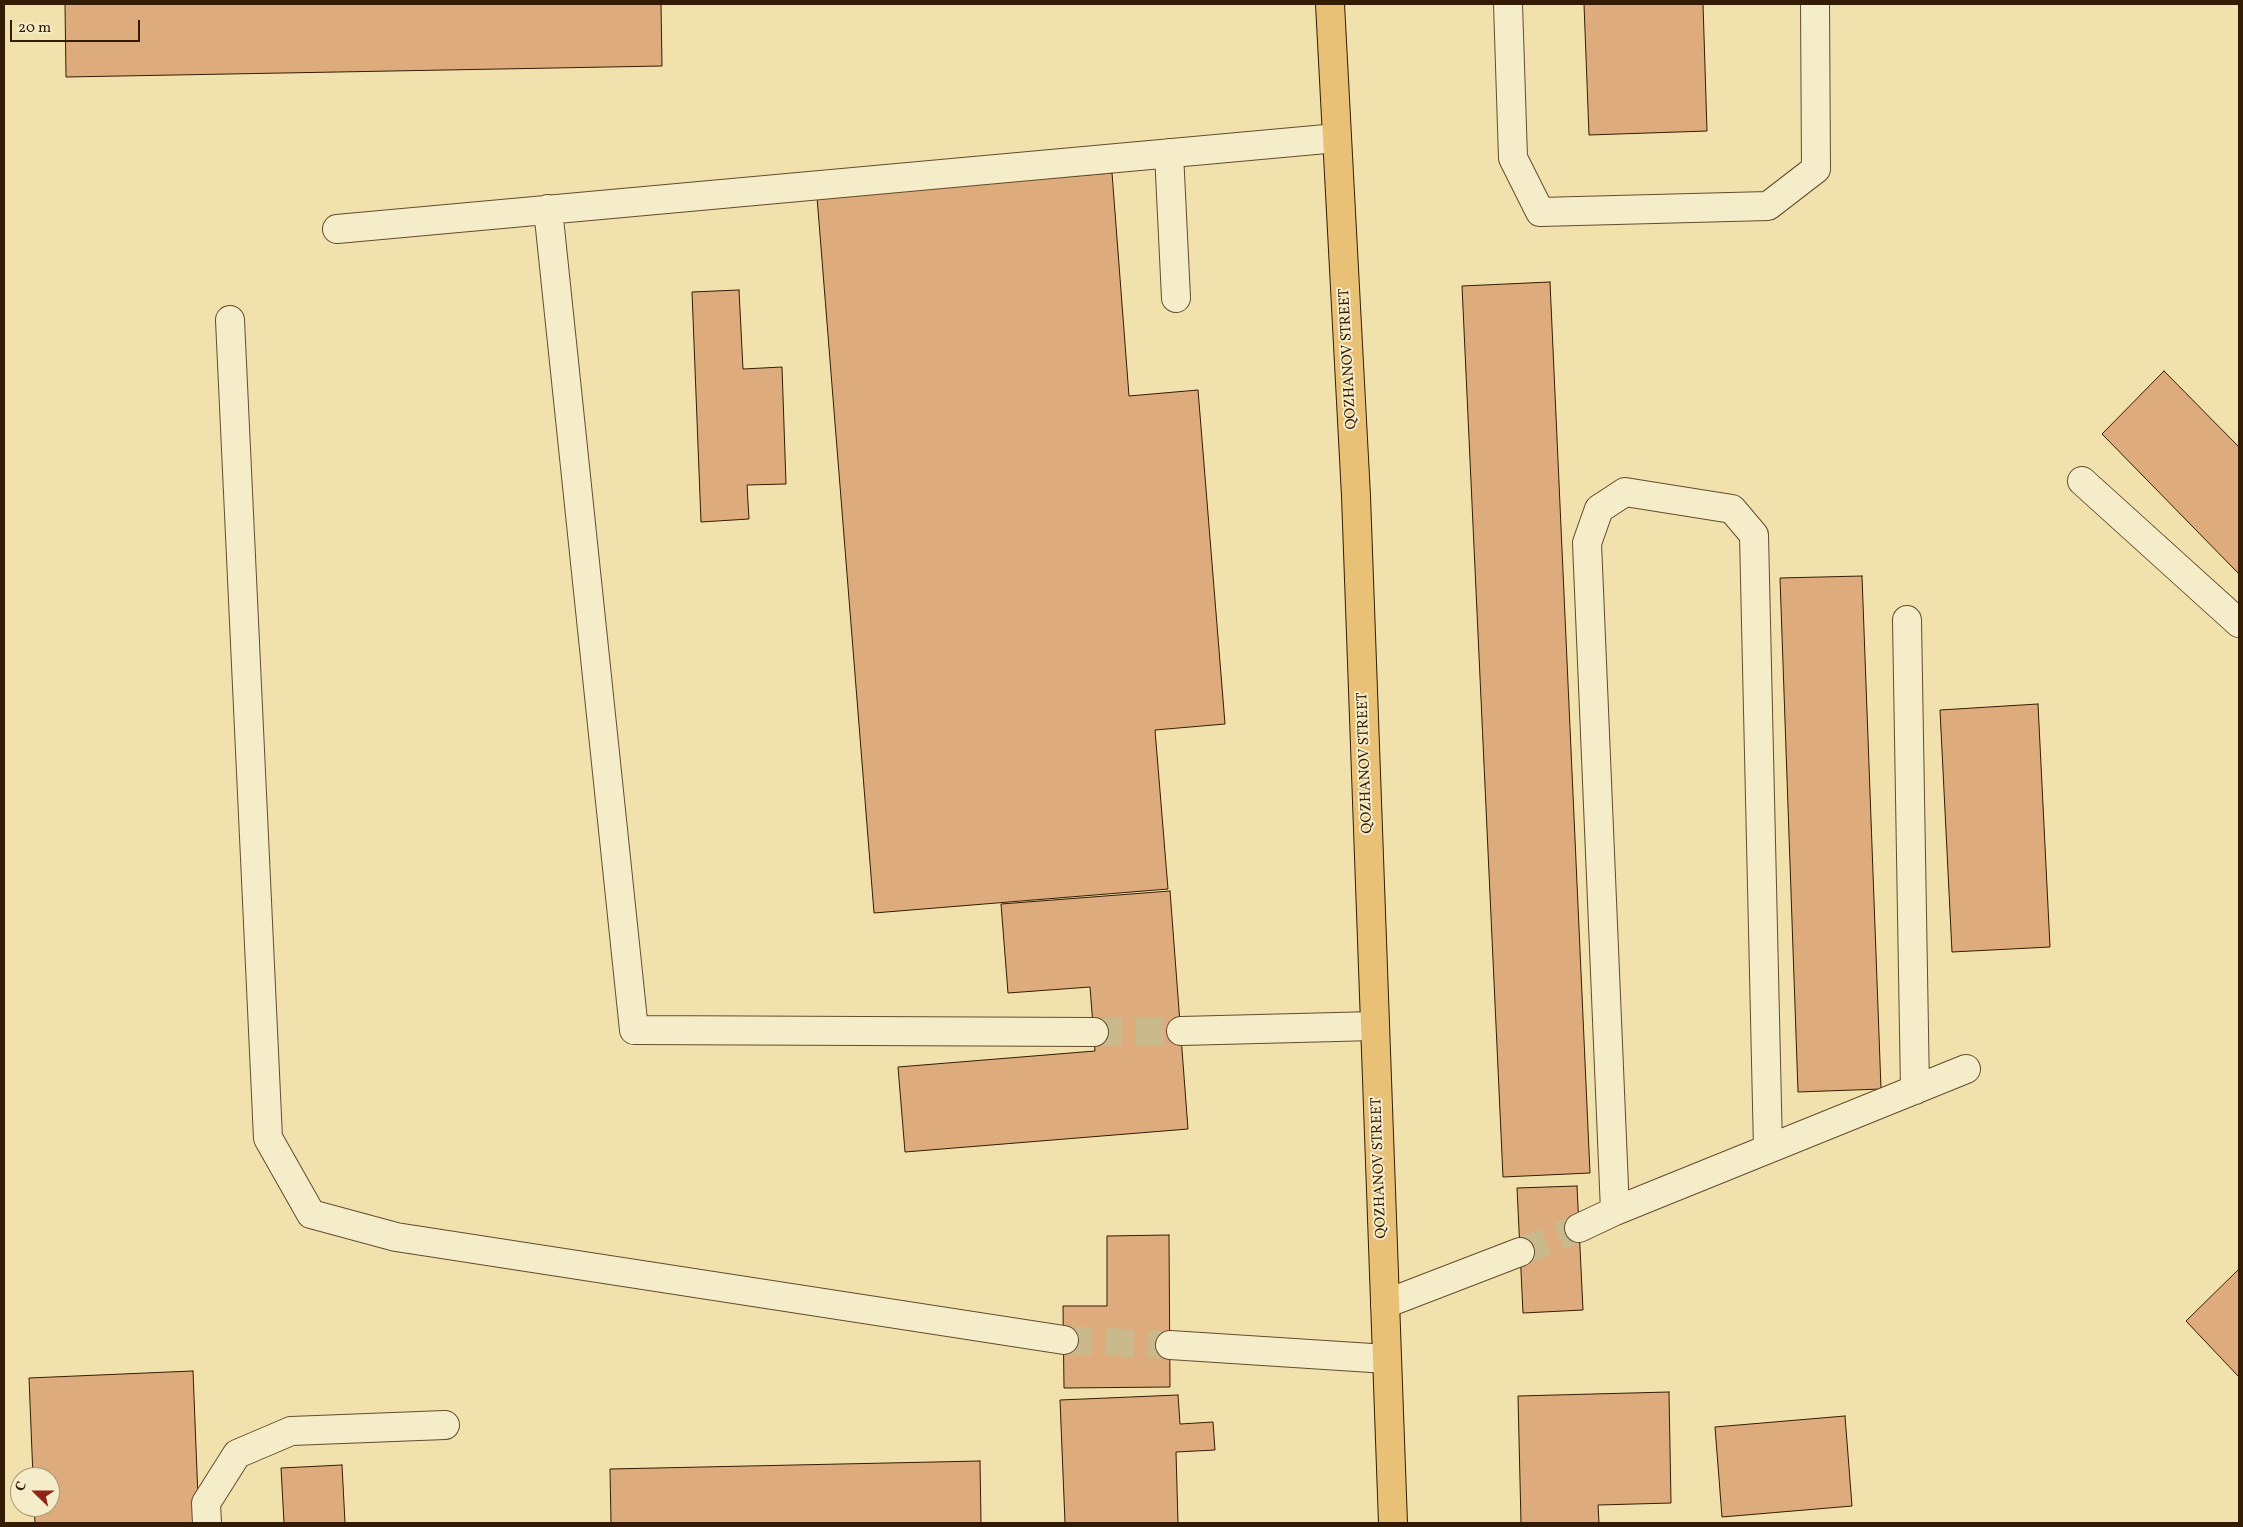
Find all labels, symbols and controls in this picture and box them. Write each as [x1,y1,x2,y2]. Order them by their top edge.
scale bar [12,10,142,42]
text: 20 m [18,18,51,39]
street label: QOZHANOV STREET [1336,288,1362,430]
street label: QOZHANOV STREET [1355,692,1377,834]
street label: QOZHANOV STREET [1369,1097,1391,1239]
north arrow [10,1467,60,1517]
text: С [11,1479,32,1494]

